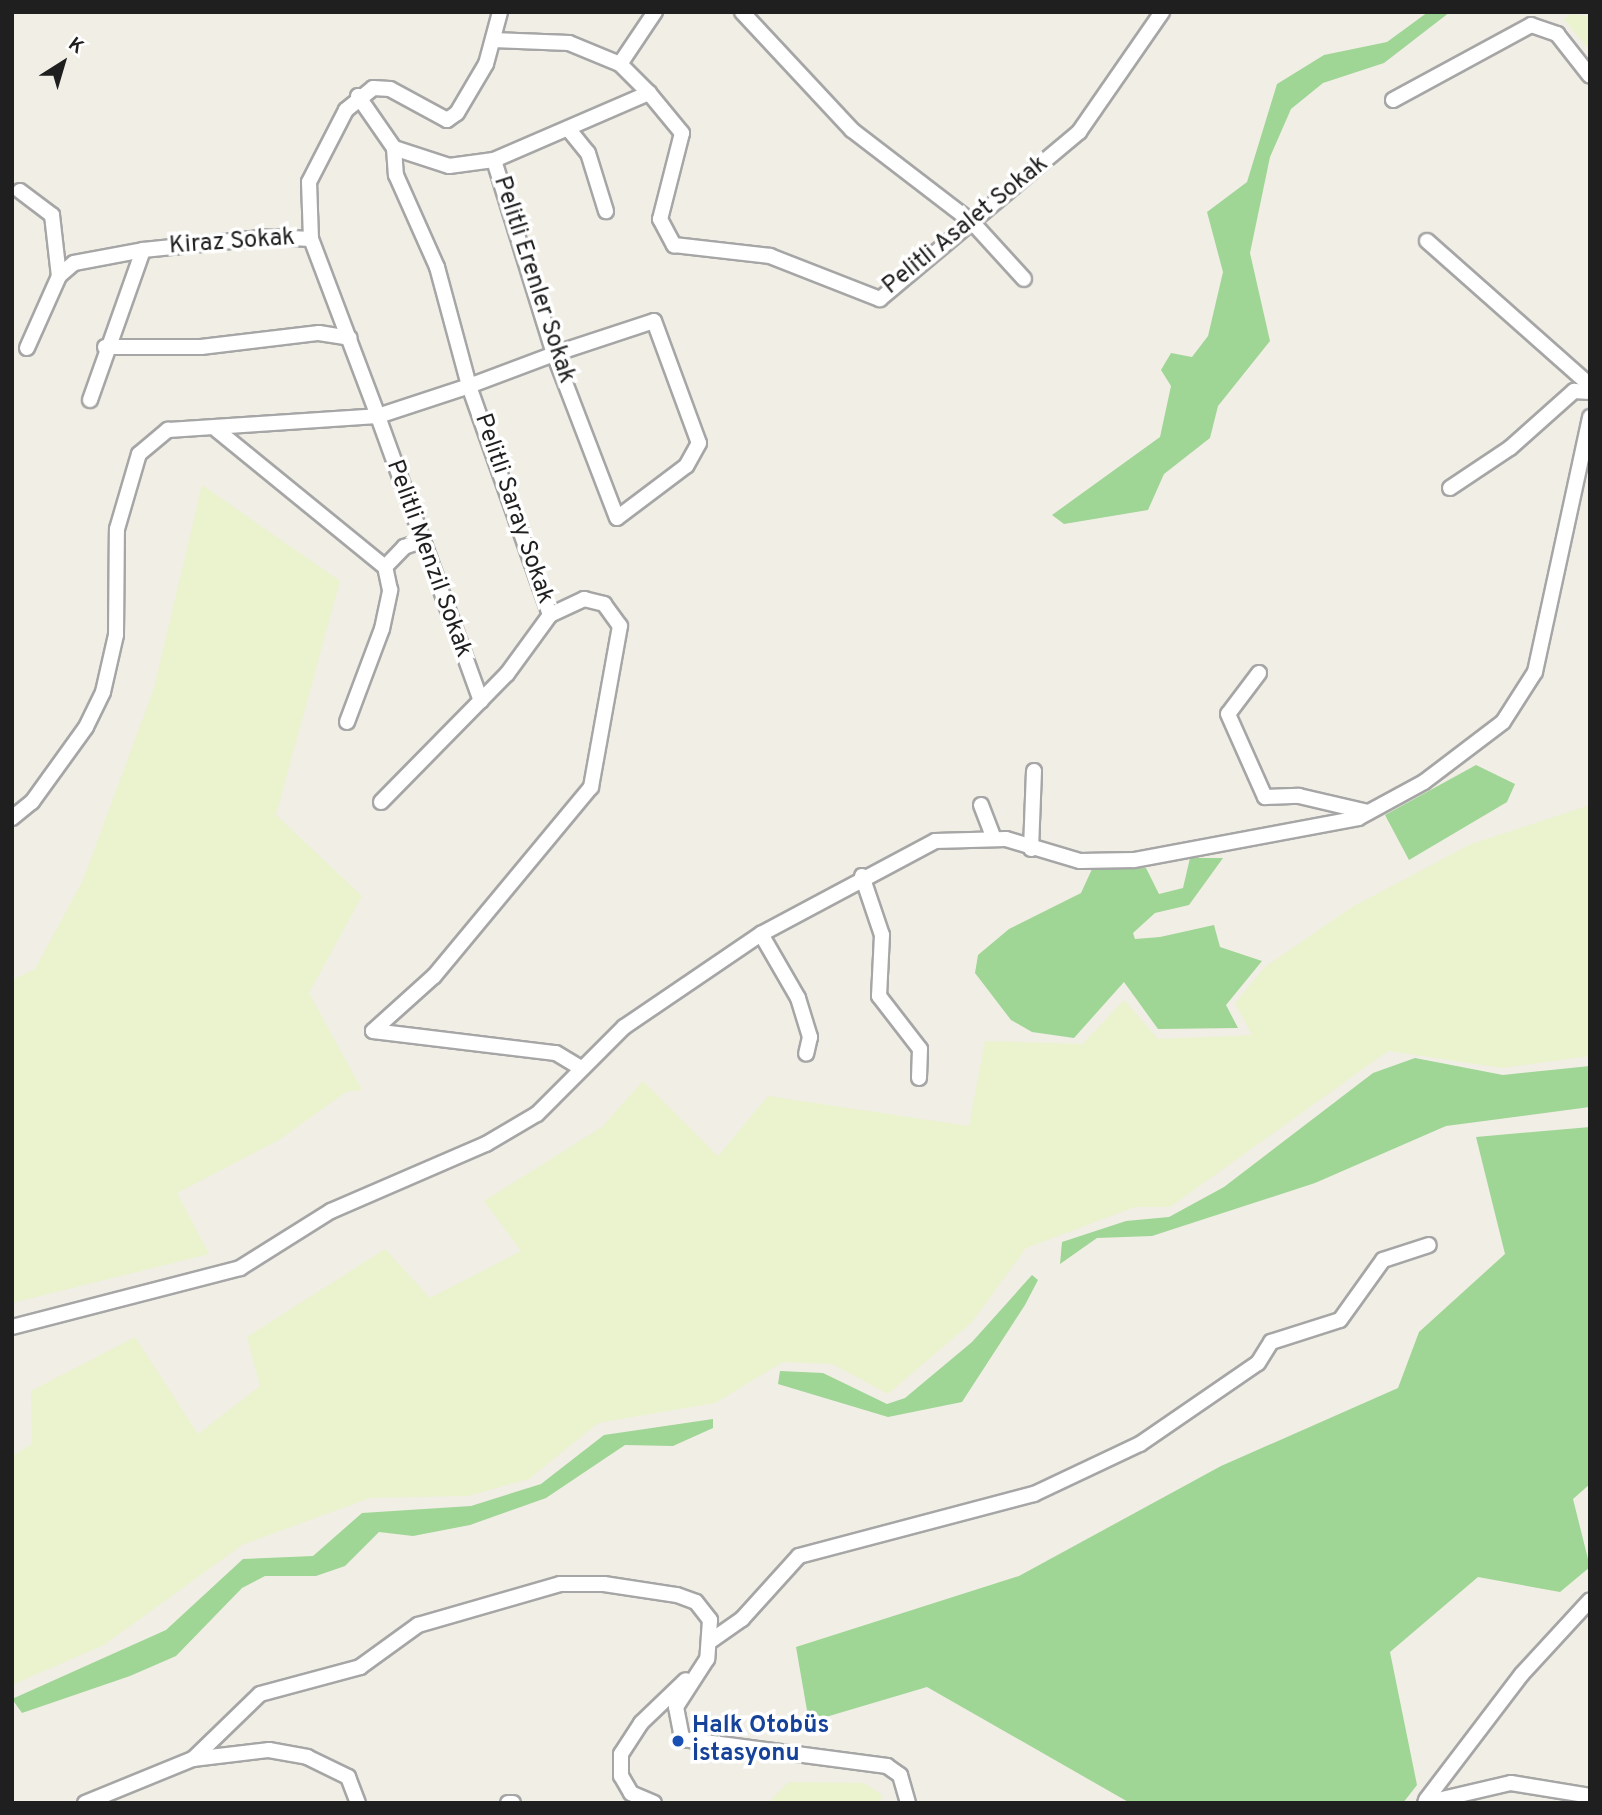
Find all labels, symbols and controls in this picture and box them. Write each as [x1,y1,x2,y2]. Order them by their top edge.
north arrow [28,28,98,98]
text: K [63,33,88,60]
street label: Pelitli Asalet Sokak [877,150,1055,302]
street label: Pelitli Erenler Sokak [486,173,580,387]
street label: Kiraz Sokak [168,224,296,262]
street label: Pelitli Saray Sokak [467,410,559,608]
street label: Pelitli Menzil Sokak [379,456,477,662]
place label: Halk Otobüs İstasyonu [692,1713,829,1769]
marker: Halk Otobüs İstasyonu [670,1733,686,1749]

